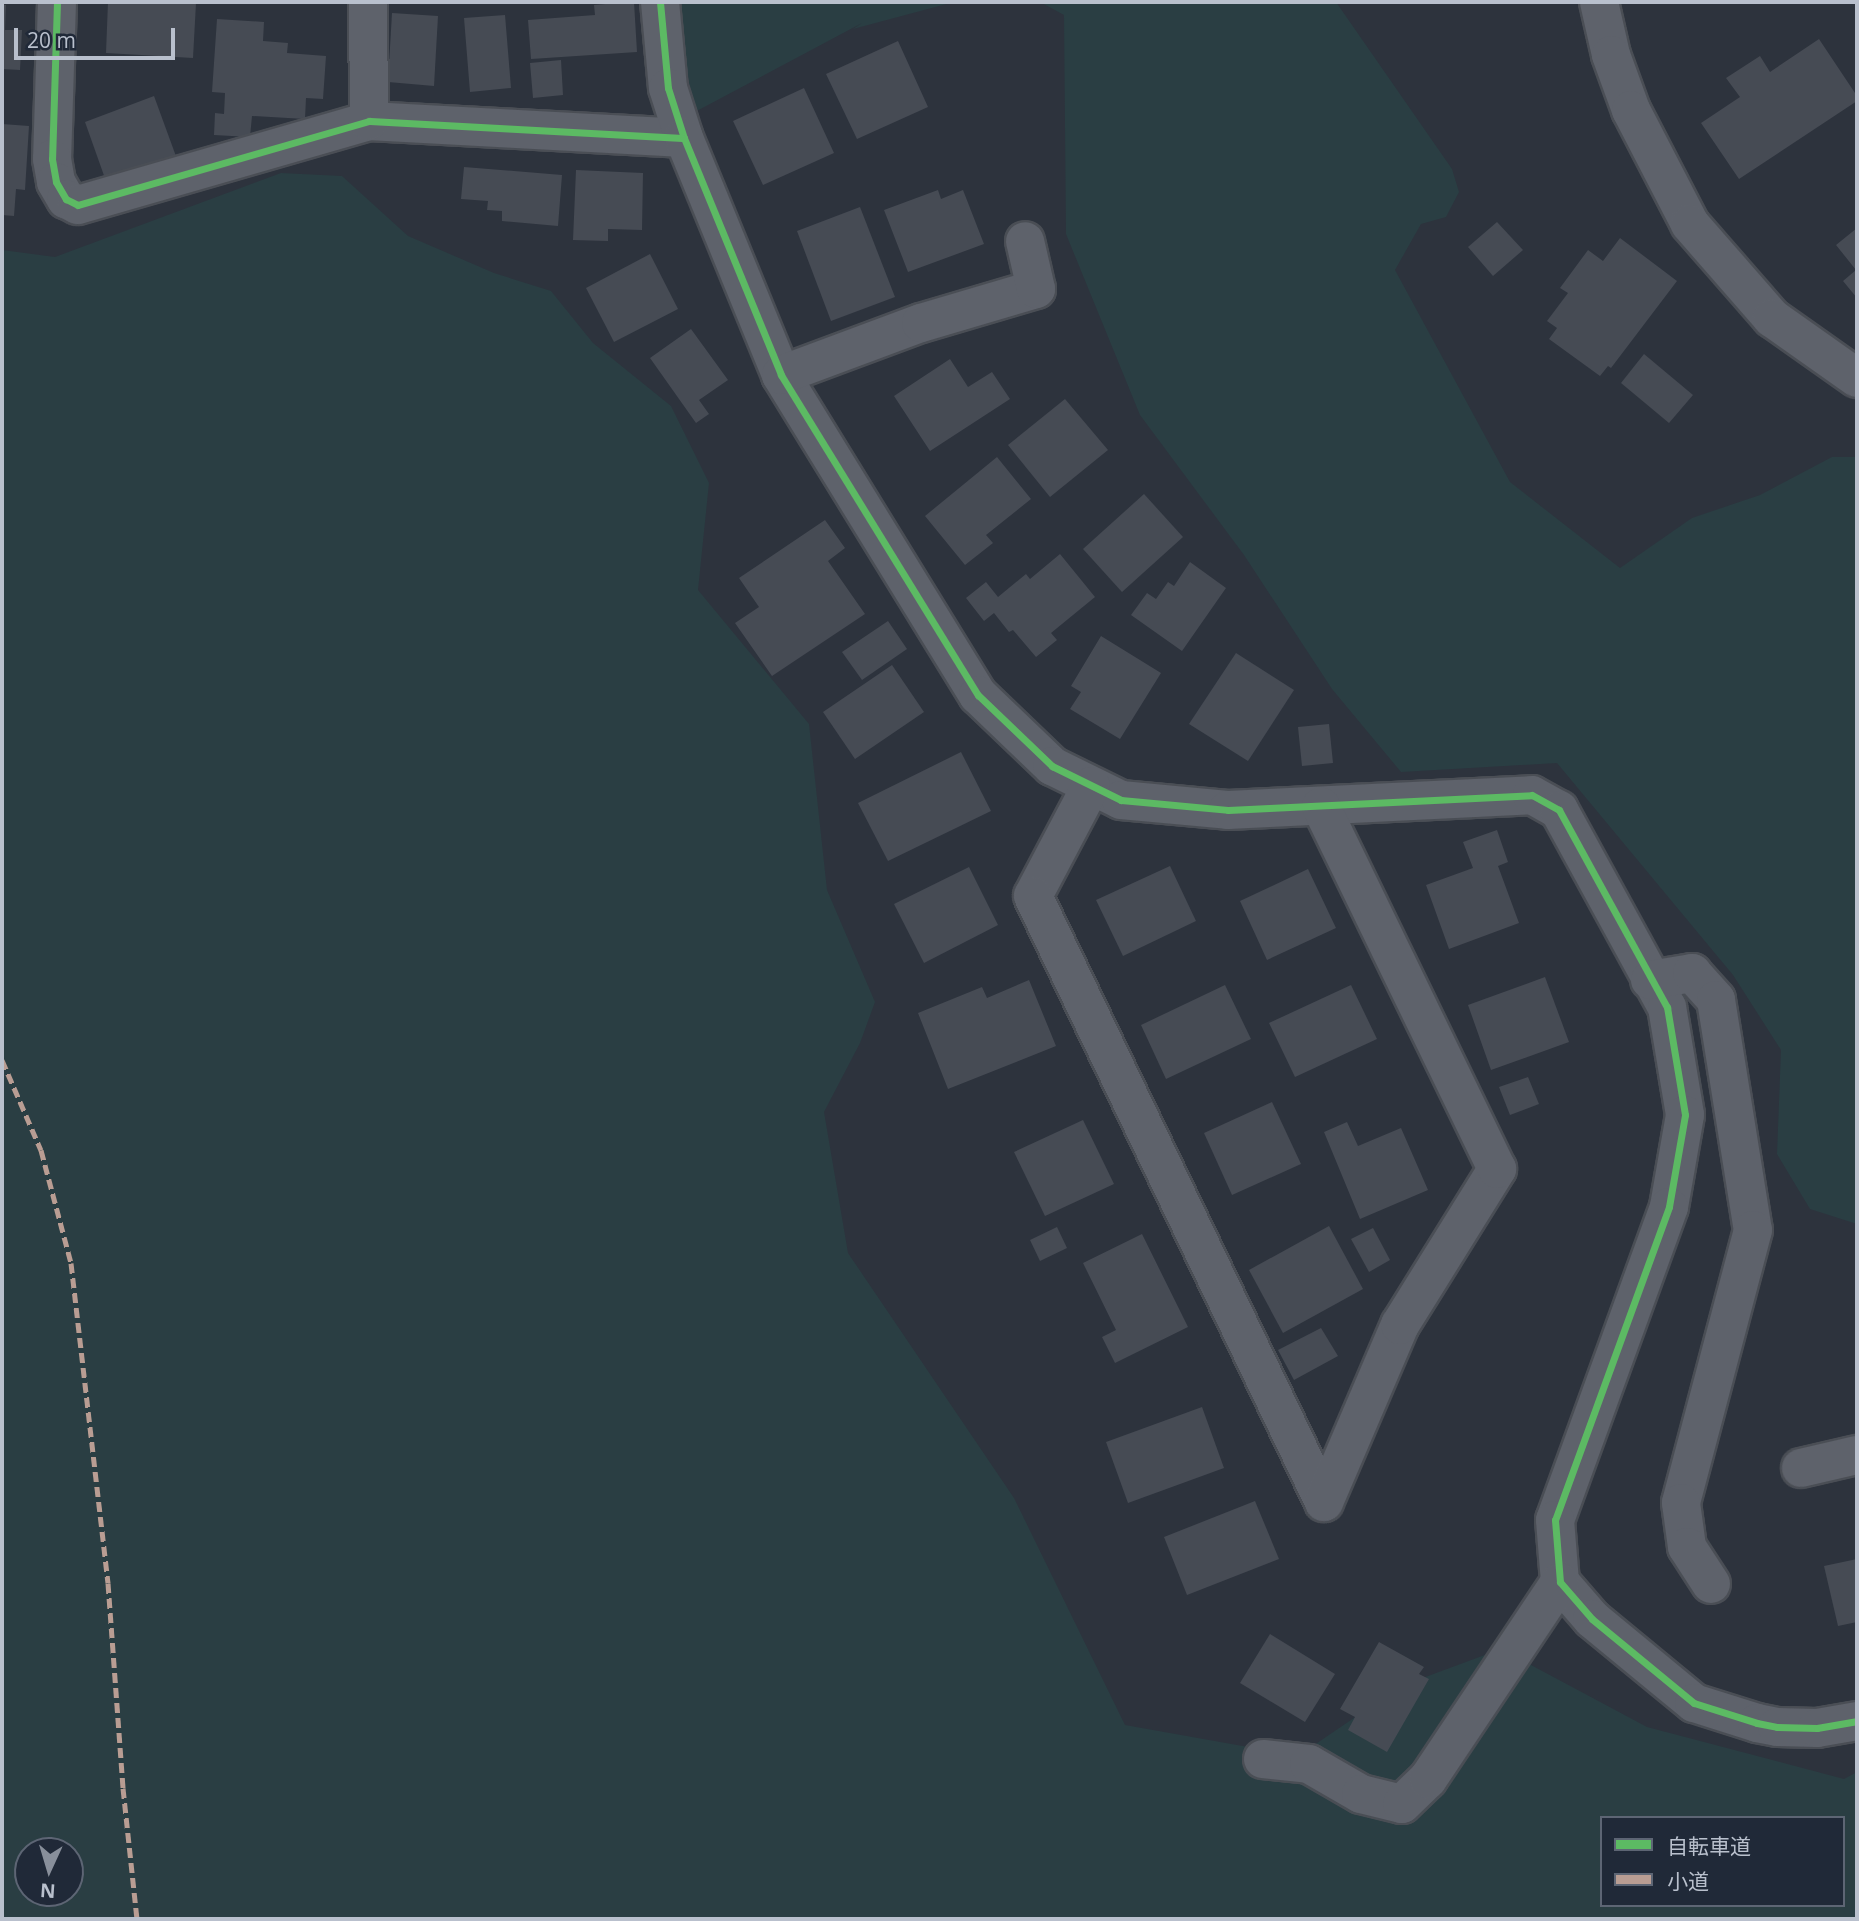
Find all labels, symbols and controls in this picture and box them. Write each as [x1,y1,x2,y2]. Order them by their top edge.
scale bar [18,14,178,58]
text: 20 m [27,26,76,54]
legend [1600,1816,1845,1907]
text: 自転車道 [1667,1832,1751,1860]
north arrow [14,1837,84,1907]
text: 小道 [1667,1867,1709,1895]
text: N [39,1877,56,1904]

